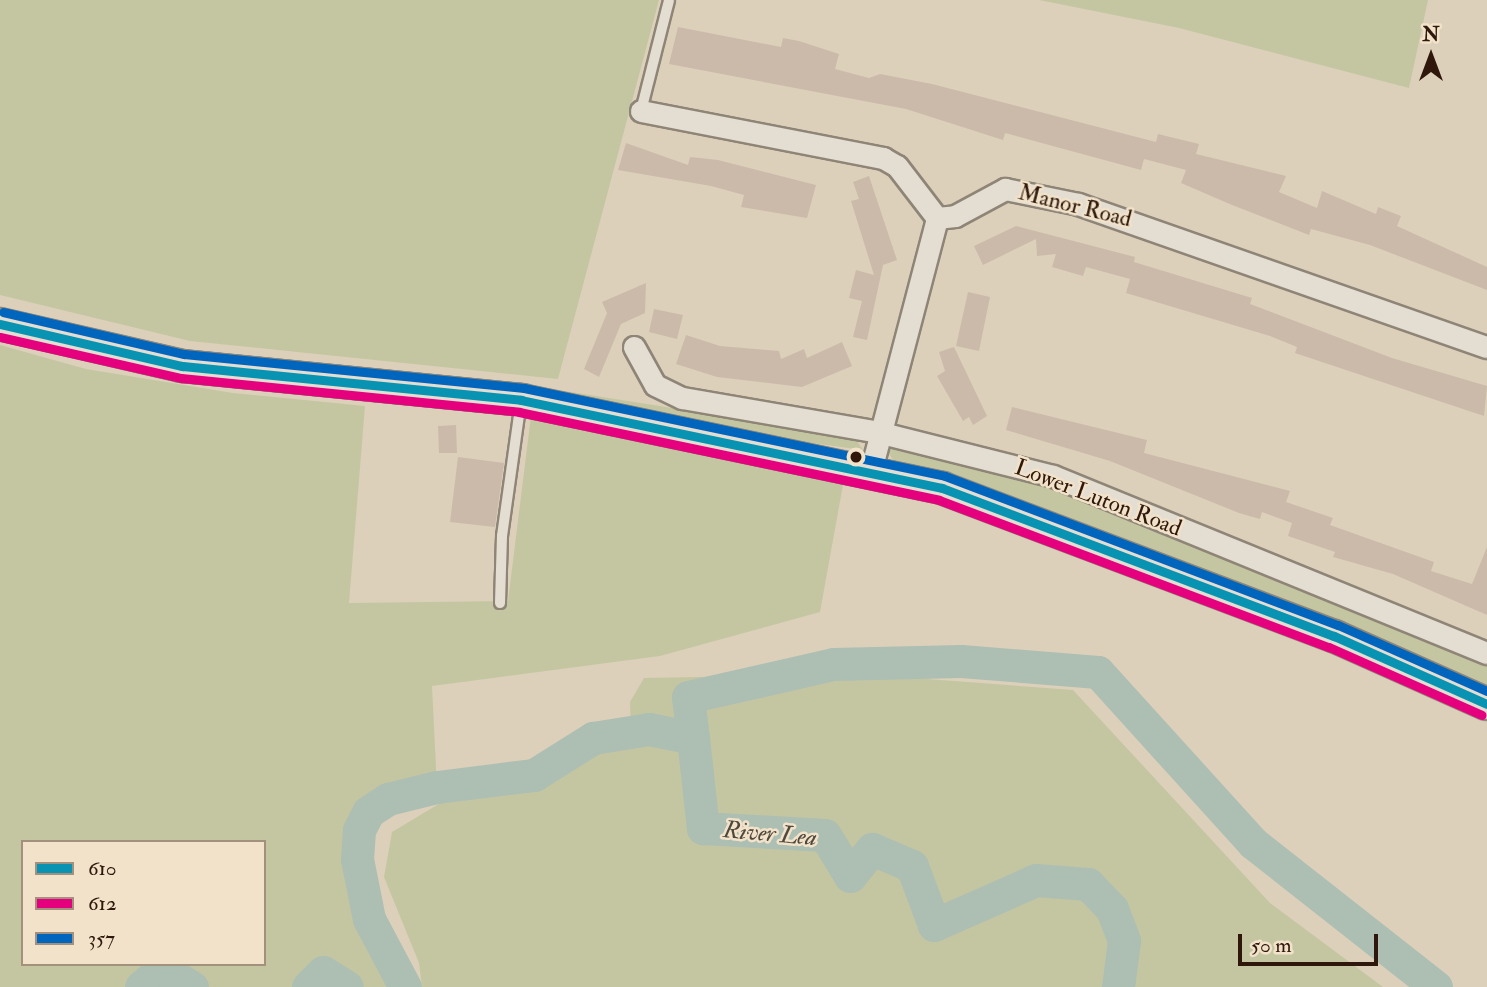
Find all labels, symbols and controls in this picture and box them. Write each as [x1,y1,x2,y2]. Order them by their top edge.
north arrow [1396,21,1466,91]
text: N [1422,23,1440,47]
street label: Manor Road [1015,179,1135,233]
unlabelled marker [849,450,863,464]
street label: Lower Luton Road [1011,453,1185,543]
water label: River Lea [722,816,818,852]
legend [21,840,266,966]
text: 610 [88,855,117,882]
text: 612 [88,890,117,917]
scale bar [1242,920,1382,964]
text: 357 [88,925,115,952]
text: 50 m [1251,932,1292,959]

